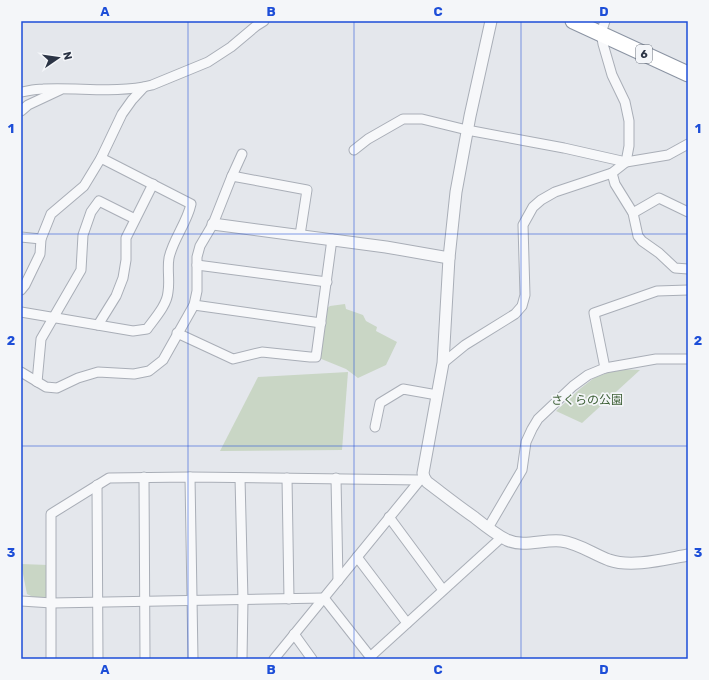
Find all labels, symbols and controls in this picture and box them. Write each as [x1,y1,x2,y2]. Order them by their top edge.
text: A [100,4,110,19]
text: B [266,4,276,19]
text: C [433,4,443,19]
text: D [599,4,609,19]
north arrow [38,38,78,78]
road number: 6 [636,45,652,63]
text: N [60,51,74,61]
text: 1 [8,121,14,136]
text: 1 [695,121,701,136]
text: 2 [7,333,15,348]
text: 2 [694,333,702,348]
park label: さくらの公園 [551,393,623,407]
text: 3 [7,545,16,560]
text: 3 [694,545,703,560]
text: A [100,662,110,677]
text: B [266,662,276,677]
text: C [433,662,443,677]
text: D [599,662,609,677]

